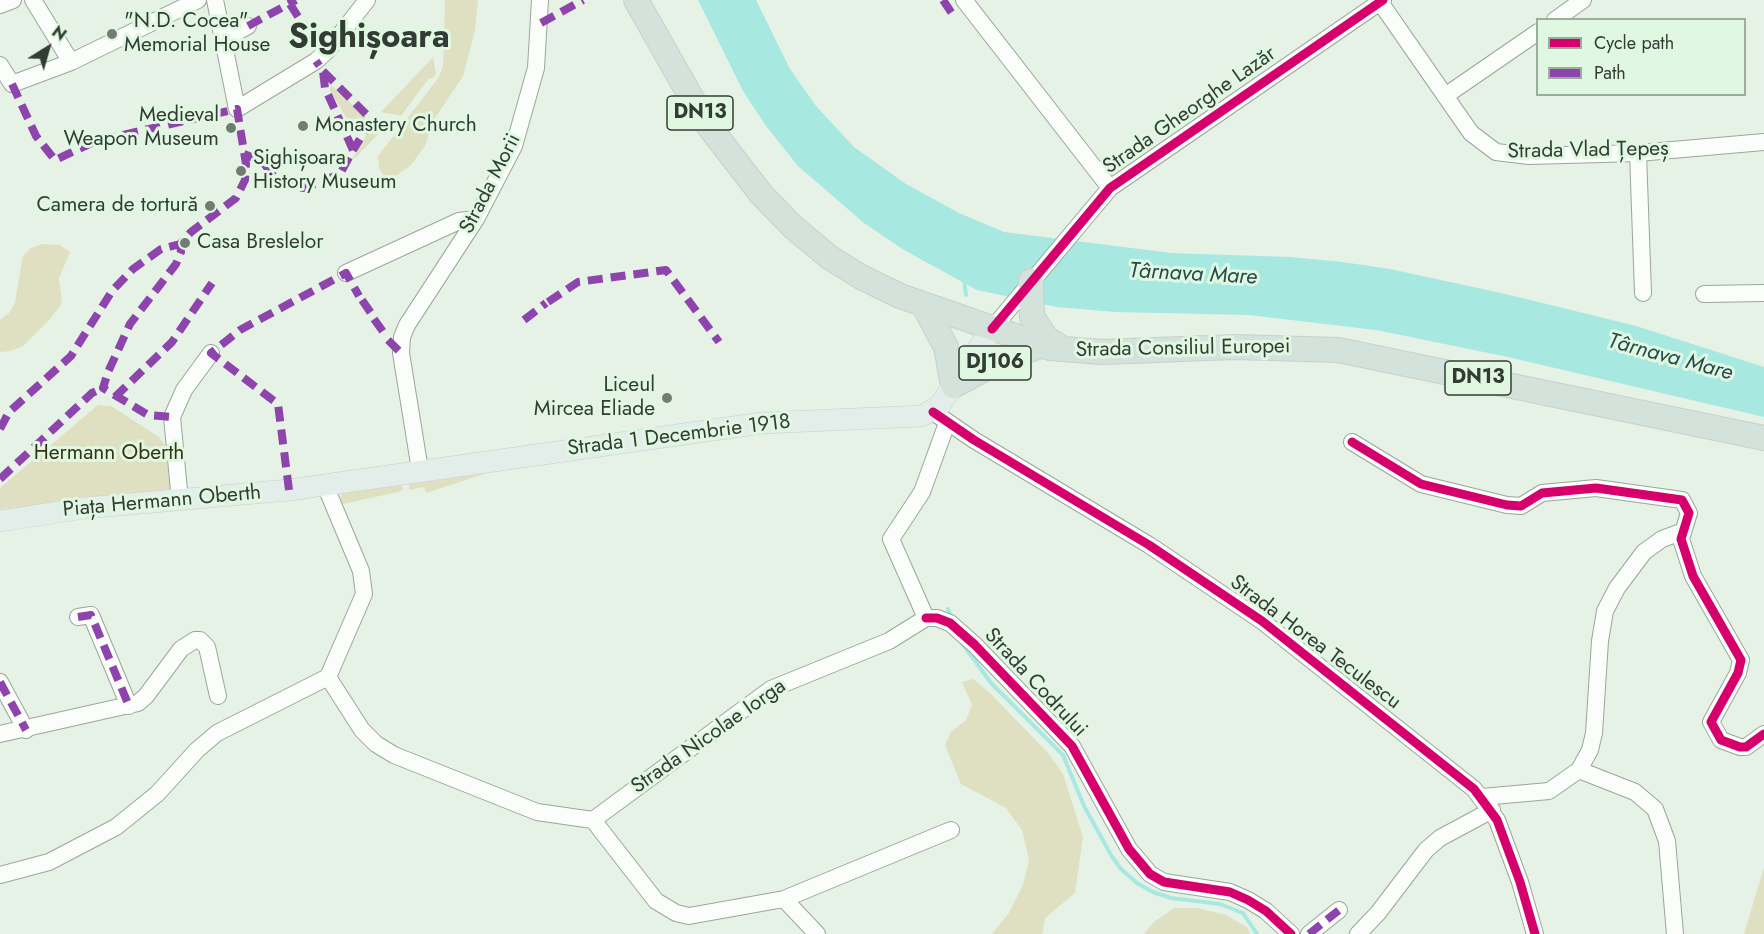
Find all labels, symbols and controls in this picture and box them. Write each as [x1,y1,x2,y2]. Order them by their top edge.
place label: "N.D. Cocea" Memorial House [124,9,270,59]
north arrow [18,18,78,78]
legend [1536,18,1746,96]
district label: Sighișoara [288,19,450,59]
text: N [47,20,71,46]
marker: "N.D. Cocea" Memorial House [105,27,119,41]
text: Cycle path [1594,30,1674,56]
street label: Strada Gheorghe Lazăr [1099,42,1281,180]
text: Path [1594,60,1626,86]
road number: DN13 [667,96,733,130]
place label: Medieval Weapon Museum [63,103,219,153]
place label: Monastery Church [315,113,477,139]
marker: Monastery Church [296,119,310,133]
marker: Medieval Weapon Museum [224,121,238,135]
street label: Strada Morii [455,130,527,238]
street label: Strada Vlad Țepeș [1507,137,1669,165]
place label: Sighișoara History Museum [253,146,397,196]
marker: Sighișoara History Museum [234,164,248,178]
place label: Camera de tortură [36,193,198,219]
marker: Camera de tortură [203,199,217,213]
place label: Casa Breslelor [197,230,323,256]
marker: Casa Breslelor [178,236,192,250]
water label: Târnava Mare [1128,258,1258,292]
water label: Târnava Mare [1605,329,1735,387]
street label: Strada Consiliul Europei [1075,335,1291,363]
road number: DJ106 [959,346,1031,380]
road number: DN13 [1445,361,1511,395]
place label: Liceul Mircea Eliade [534,373,655,423]
marker: Liceul Mircea Eliade [660,391,674,405]
street label: Strada 1 Decembrie 1918 [566,410,792,462]
park label: Hermann Oberth [34,441,184,467]
street label: Piața Hermann Oberth [62,481,262,523]
street label: Strada Horea Teculescu [1225,570,1405,716]
street label: Strada Codrului [978,623,1092,743]
street label: Strada Nicolae Iorga [627,674,791,800]

